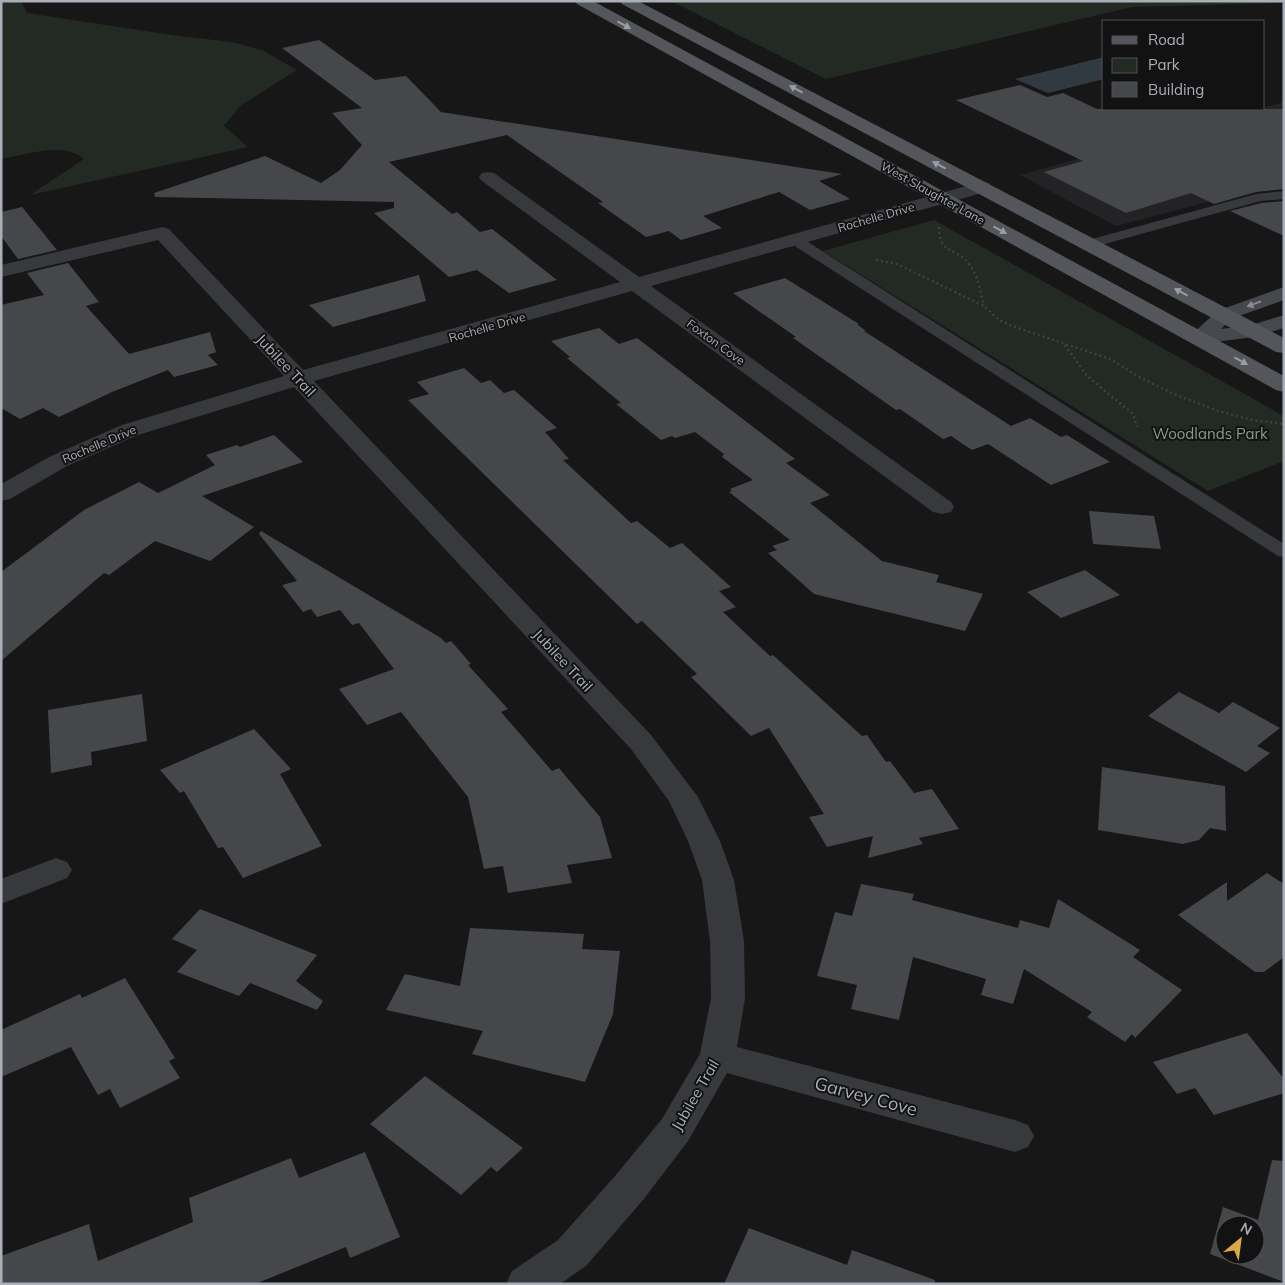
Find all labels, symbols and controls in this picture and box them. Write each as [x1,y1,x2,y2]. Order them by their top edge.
one-way arrow [618,20,631,29]
legend [1102,20,1265,110]
text: Road [1148,30,1185,49]
text: Park [1148,55,1180,74]
text: Building [1148,80,1204,99]
one-way arrow [788,85,803,93]
street label: West Slaughter Lane [878,158,988,228]
one-way arrow [932,161,946,169]
street label: Rochelle Drive [836,199,916,235]
one-way arrow [993,226,1007,234]
one-way arrow [1174,288,1188,296]
one-way arrow [1246,300,1261,308]
street label: Rochelle Drive [447,309,527,345]
street label: Foxton Cove [684,316,748,368]
street label: Jubilee Trail [252,329,320,401]
one-way arrow [1234,357,1249,365]
street label: Rochelle Drive [60,422,138,466]
park label: Woodlands Park [1152,424,1268,443]
street label: Jubilee Trail [529,624,597,696]
street label: Jubilee Trail [667,1056,723,1134]
street label: Garvey Cove [812,1071,920,1121]
north arrow [1215,1215,1265,1265]
text: N [1237,1218,1255,1239]

